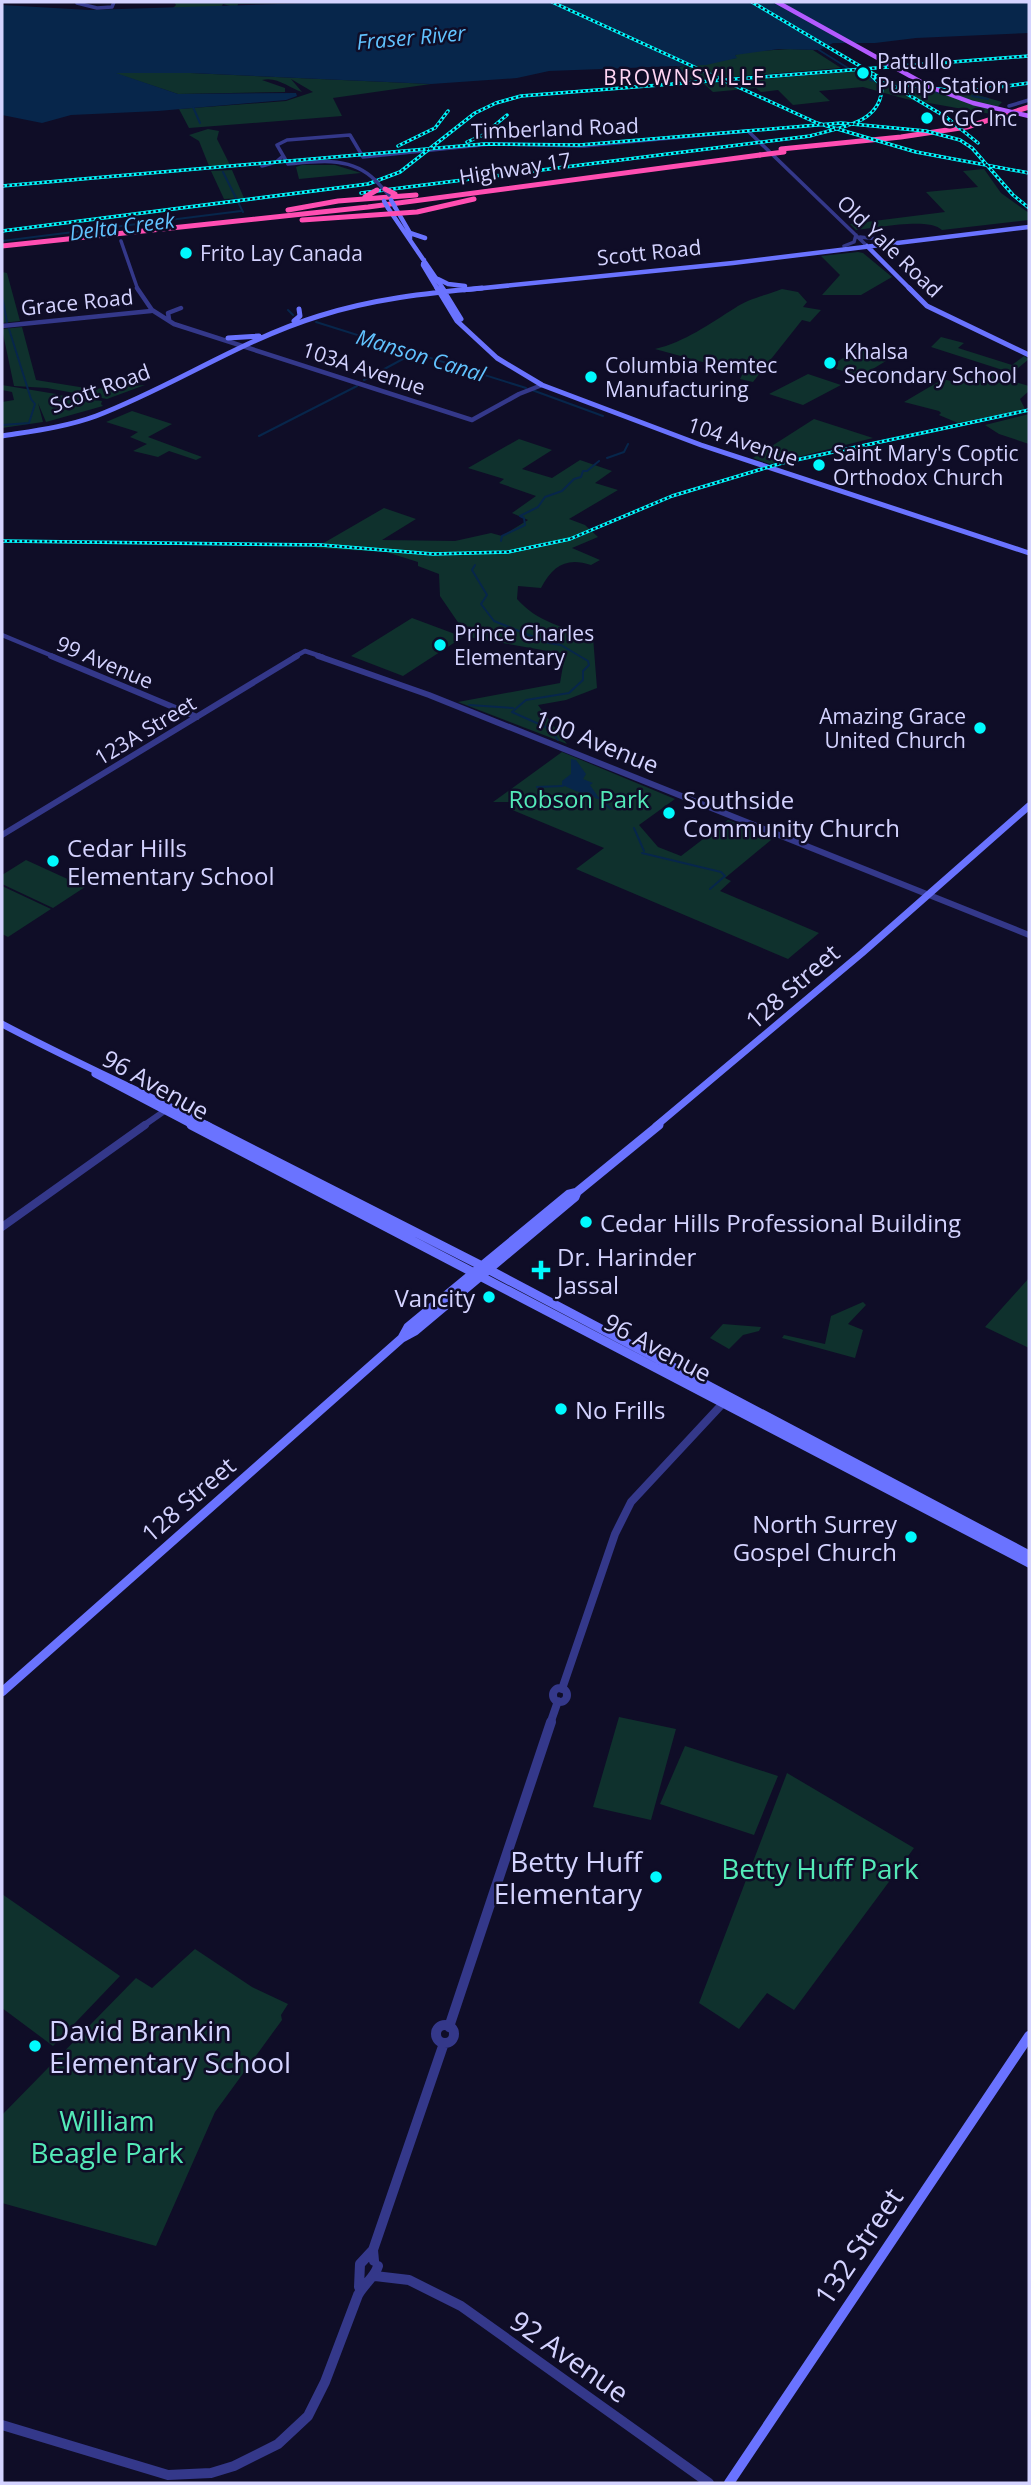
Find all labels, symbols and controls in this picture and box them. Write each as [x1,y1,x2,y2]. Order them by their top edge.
water label: Fraser River [355,18,467,56]
place label: Pattullo Pump Station [877,47,1009,99]
district label: BROWNSVILLE [603,63,767,91]
marker: Pattullo Pump Station [855,65,871,81]
place label: CGC Inc [941,104,1017,132]
marker: CGC Inc [919,110,935,126]
street label: Timberland Road [471,111,639,145]
street label: Highway 17 [457,145,573,191]
street label: Old Yale Road [831,189,949,303]
water label: Delta Creek [68,206,177,246]
street label: Scott Road [595,233,703,271]
place label: Frito Lay Canada [200,239,363,267]
marker: Frito Lay Canada [178,245,194,261]
street label: Grace Road [19,282,135,322]
water label: Manson Canal [353,322,490,388]
street label: 103A Avenue [299,335,429,401]
place label: Khalsa Secondary School [844,337,1017,389]
place label: Columbia Remtec Manufacturing [605,351,777,403]
marker: Khalsa Secondary School [822,355,838,371]
street label: Scott Road [46,357,154,419]
marker: Columbia Remtec Manufacturing [583,369,599,385]
street label: 104 Avenue [684,410,802,472]
place label: Saint Mary's Coptic Orthodox Church [833,439,1019,491]
marker: Saint Mary's Coptic Orthodox Church [811,457,827,473]
place label: Prince Charles Elementary [454,619,594,671]
street label: 99 Avenue [52,629,158,695]
marker: Prince Charles Elementary [432,637,448,653]
street label: 123A Street [89,689,201,771]
street label: 100 Avenue [530,701,664,781]
place label: Amazing Grace United Church [819,702,966,754]
marker: Amazing Grace United Church [972,720,988,736]
park label: Robson Park [509,782,650,815]
place label: Southside Community Church [683,783,900,844]
marker: Southside Community Church [661,805,677,821]
place label: Cedar Hills Elementary School [67,831,275,892]
marker: Cedar Hills Elementary School [45,853,61,869]
street label: 128 Street [738,936,846,1036]
street label: 96 Avenue [97,1041,215,1127]
place label: Cedar Hills Professional Building [600,1206,961,1239]
marker: Cedar Hills Professional Building [578,1214,594,1230]
place label: Dr. Harinder Jassal [555,1240,697,1301]
marker: Dr. Harinder Jassal [531,1260,551,1280]
place label: Vancity [395,1281,476,1314]
marker: Vancity [481,1289,497,1305]
street label: 96 Avenue [598,1305,718,1389]
place label: No Frills [575,1393,666,1426]
marker: No Frills [553,1401,569,1417]
street label: 128 Street [134,1449,242,1549]
place label: North Surrey Gospel Church [733,1507,898,1568]
marker: North Surrey Gospel Church [903,1529,919,1545]
place label: Betty Huff Elementary [494,1842,644,1912]
park label: Betty Huff Park [721,1849,919,1887]
marker: Betty Huff Elementary [648,1869,664,1885]
place label: David Brankin Elementary School [49,2011,291,2081]
marker: David Brankin Elementary School [27,2038,43,2054]
park label: William Beagle Park [30,2101,184,2171]
street label: 132 Street [805,2180,911,2312]
street label: 92 Avenue [503,2301,637,2411]

